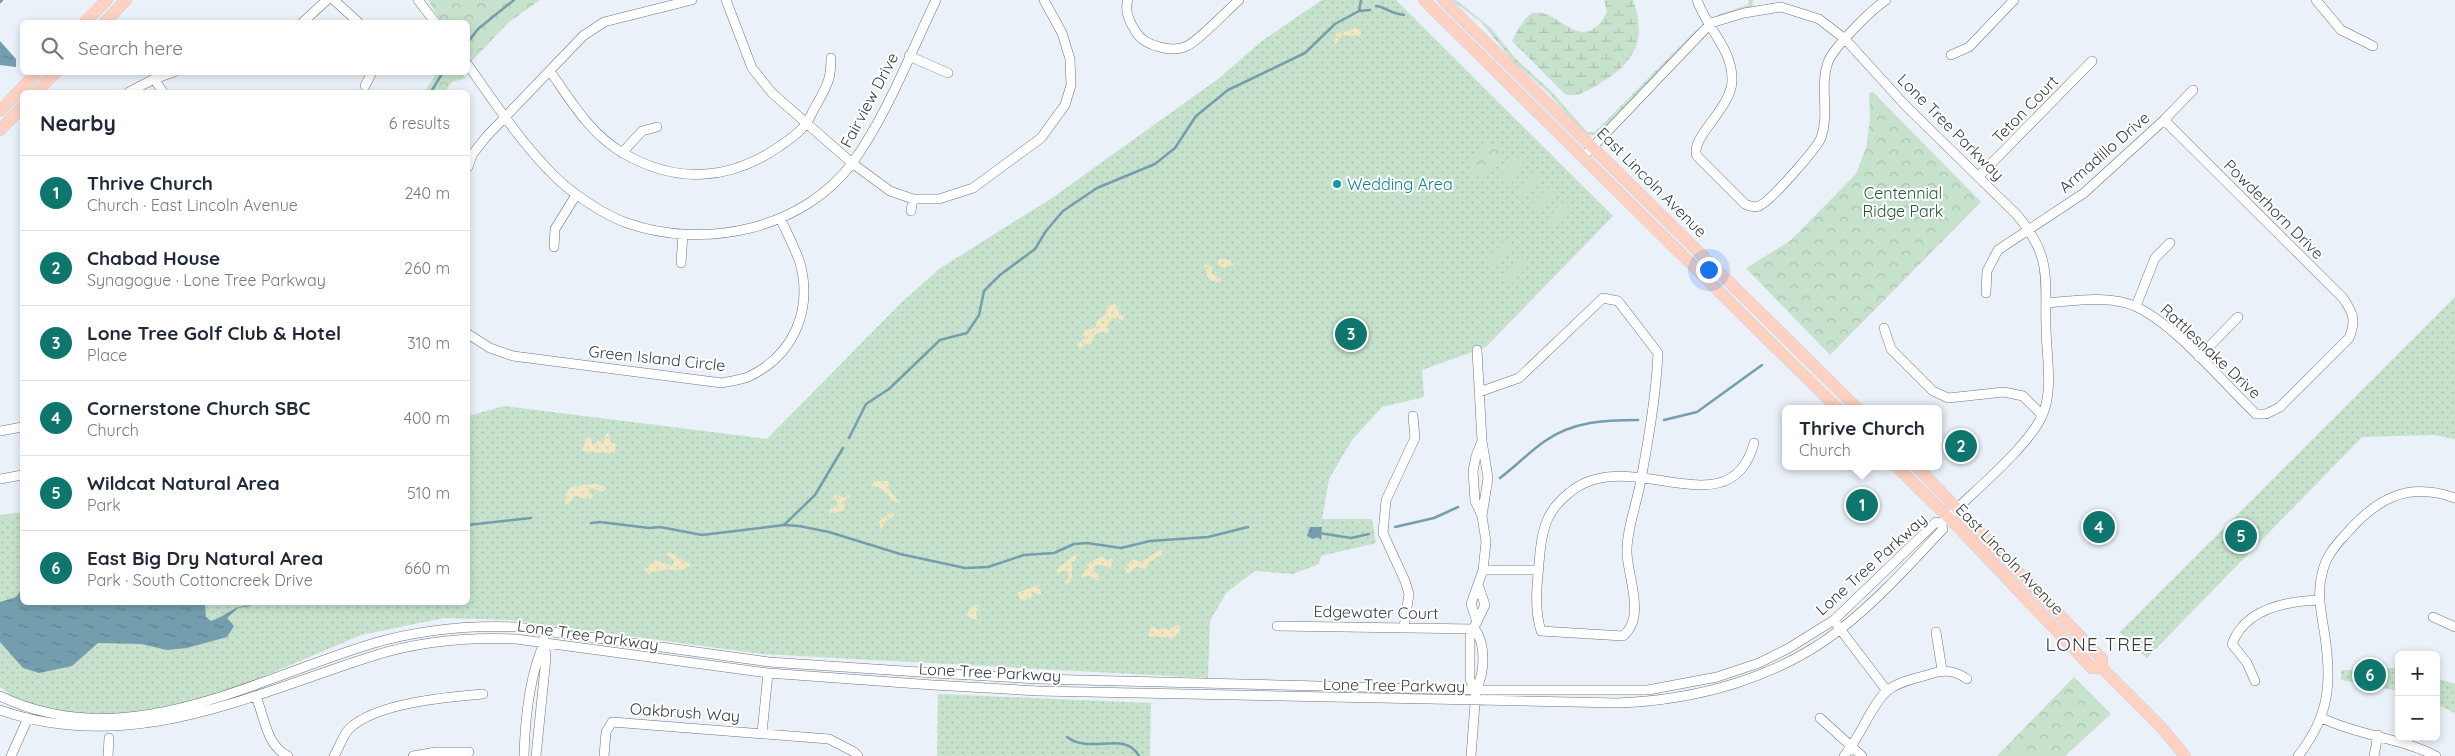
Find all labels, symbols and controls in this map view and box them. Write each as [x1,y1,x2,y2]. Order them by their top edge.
search box [20,20,470,75]
icon: search [38,34,66,62]
text: Search here [78,36,183,60]
street label: Fairview Drive [836,49,902,151]
street label: Lone Tree Parkway [1894,70,2008,184]
street label: Teton Court [1988,71,2062,147]
street label: Armadillo Drive [2055,107,2153,197]
text: Nearby [40,110,116,136]
text: 6 results [389,113,450,133]
street label: East Lincoln Avenue [1593,123,1711,241]
street label: Powderhorn Drive [2220,155,2328,263]
text: Thrive Church [87,171,213,195]
place label: Wedding Area [1347,174,1453,194]
marker: Wedding Area [1331,178,1343,190]
text: 1 [53,183,59,203]
text: 240 m [404,183,450,203]
park label: Centennial Ridge Park [1863,183,1943,221]
text: Church · East Lincoln Avenue [87,195,298,215]
text: Chabad House [87,246,220,270]
your location [1696,257,1722,283]
text: 2 [51,258,61,278]
text: 260 m [404,258,450,278]
text: Synagogue · Lone Tree Parkway [87,270,326,290]
street label: Rattlesnake Drive [2156,299,2266,403]
pin: 3 [1335,315,1367,353]
text: Lone Tree Golf Club & Hotel [87,321,341,345]
text: 3 [52,333,60,353]
text: 310 m [407,333,450,353]
street label: Green Island Circle [588,341,726,375]
text: Place [87,345,127,365]
text: Cornerstone Church SBC [87,396,310,420]
popup [1782,405,1942,470]
text: 4 [51,408,61,428]
text: 400 m [404,408,450,428]
text: Thrive Church [1799,416,1925,440]
text: Church [87,420,139,440]
pin: 2 [1945,427,1977,465]
text: Church [1799,440,1851,460]
text: Wildcat Natural Area [87,471,280,495]
text: 5 [51,483,61,503]
text: 510 m [407,483,450,503]
pin: 1 [1846,486,1878,524]
text: Park [87,495,121,515]
street label: East Lincoln Avenue [1952,499,2068,619]
pin: 4 [2083,508,2115,546]
street label: Lone Tree Parkway [1811,509,1931,619]
pin: 5 [2225,517,2257,555]
text: East Big Dry Natural Area [87,546,323,570]
text: 6 [52,558,60,578]
text: 660 m [404,558,450,578]
text: Park · South Cottoncreek Drive [87,570,313,590]
street label: Edgewater Court [1313,601,1439,623]
street label: Lone Tree Parkway [516,615,660,655]
district label: LONE TREE [2045,632,2155,656]
map controls [2395,651,2440,741]
button: + [2395,651,2440,696]
pin: 6 [2354,656,2386,694]
street label: Lone Tree Parkway [918,658,1062,686]
street label: Lone Tree Parkway [1323,674,1465,696]
button: − [2395,696,2440,741]
street label: Oakbrush Way [629,698,741,726]

